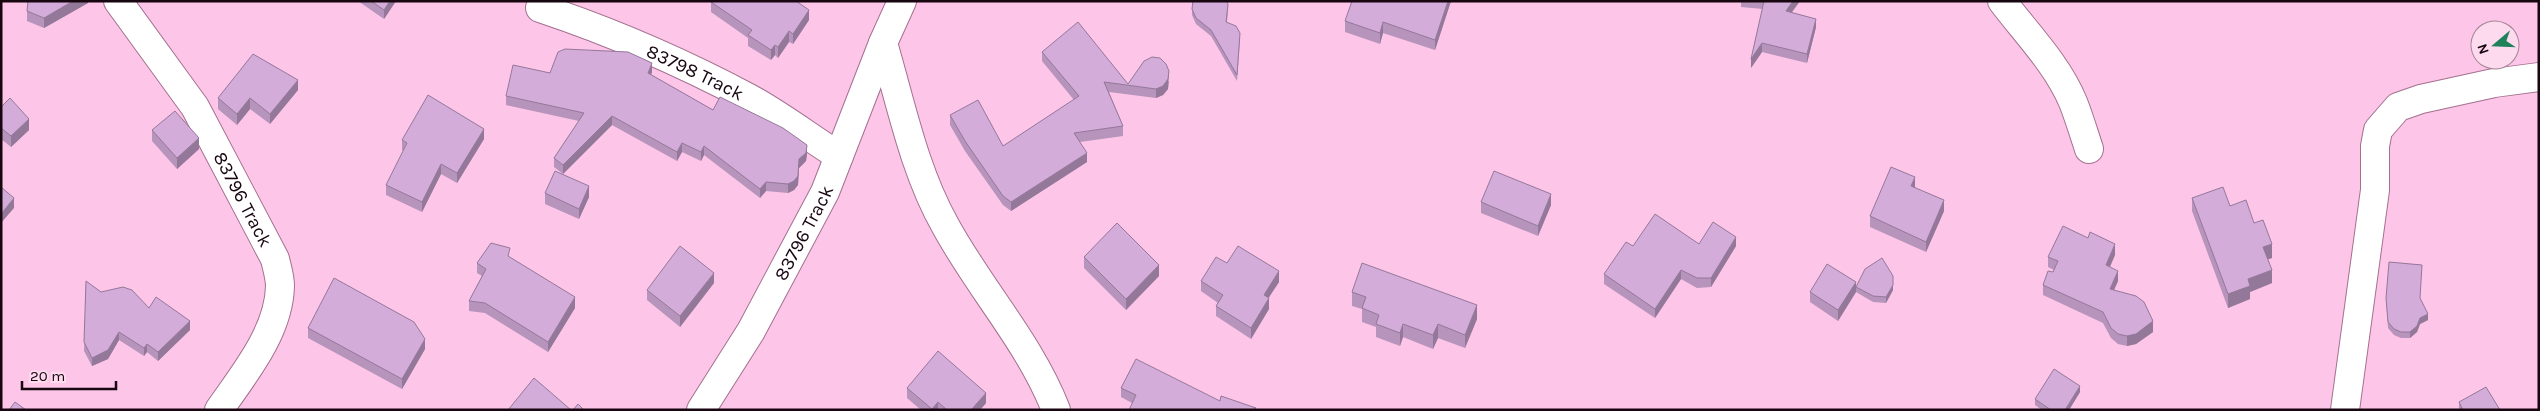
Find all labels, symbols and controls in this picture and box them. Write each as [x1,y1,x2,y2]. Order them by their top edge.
north arrow [2470,20,2520,70]
street label: 83798 Track [643,40,748,105]
text: N [2474,42,2493,57]
street label: 83796 Track [209,148,277,251]
street label: 83796 Track [770,182,839,284]
scale bar [22,358,116,390]
text: 20 m [30,367,65,385]

